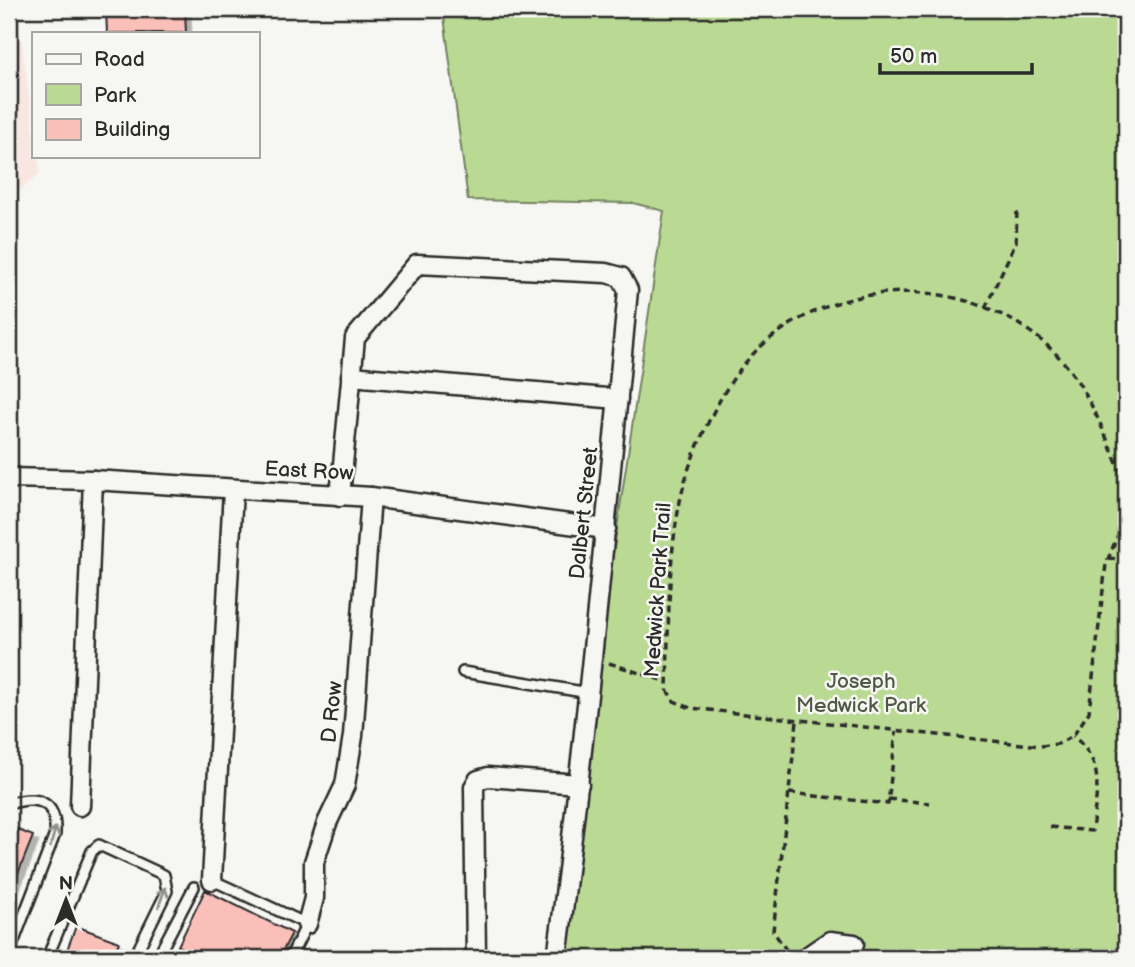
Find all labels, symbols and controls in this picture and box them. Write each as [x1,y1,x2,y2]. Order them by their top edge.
legend [32,32,259,158]
scale bar [880,32,1032,76]
text: 50 m [890,44,937,69]
text: Road [94,47,145,72]
text: Park [94,83,137,108]
text: Building [94,117,170,142]
street label: Dalbert Street [565,445,603,580]
street label: East Row [264,456,354,486]
street label: Medwick Park Trail [639,502,677,678]
park label: Joseph Medwick Park [796,669,927,718]
street label: D Row [316,680,348,744]
one-way arrow [47,826,60,849]
north arrow [32,866,102,936]
text: N [59,873,73,896]
one-way arrow [157,887,169,908]

